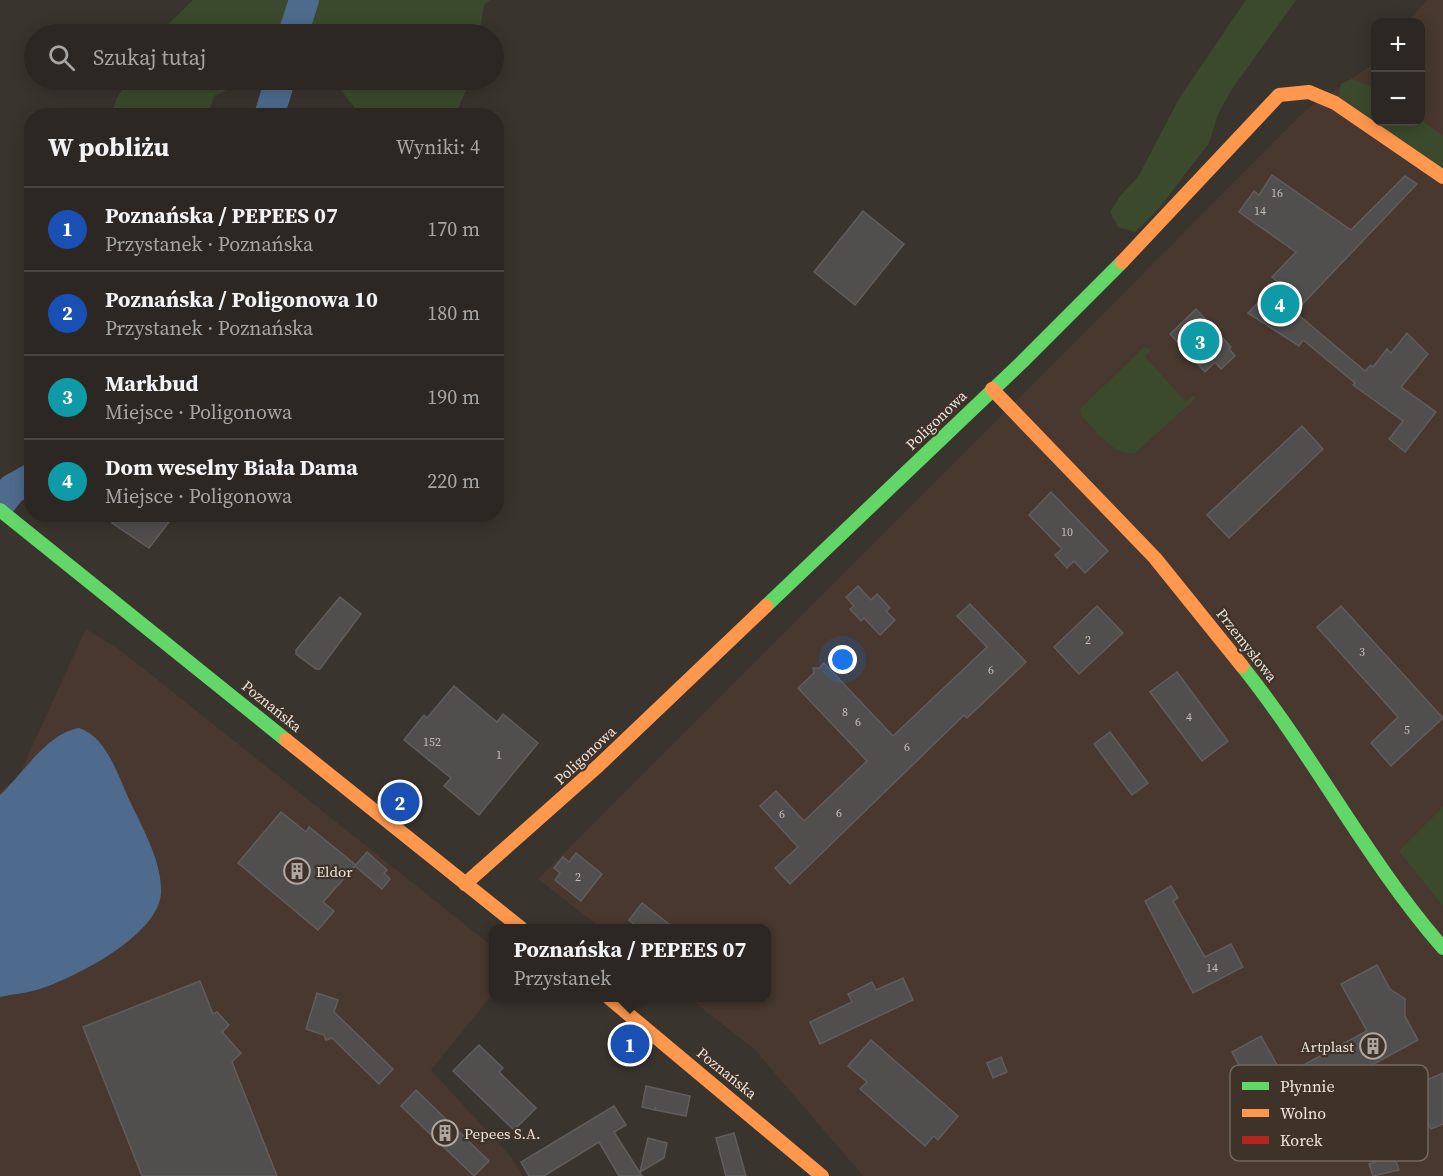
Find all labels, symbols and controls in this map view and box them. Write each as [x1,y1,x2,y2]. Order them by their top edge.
map controls [1371,18,1425,126]
button: + [1371,18,1425,72]
search box [24,24,504,90]
icon: search [45,41,78,74]
text: Szukaj tutaj [93,42,206,72]
button: − [1371,72,1425,126]
text: W pobliżu [48,129,169,165]
text: Wyniki: 4 [396,133,480,161]
house number: 16 [1271,185,1283,201]
text: Poznańska / PEPEES 07 [105,200,338,230]
house number: 14 [1254,203,1266,219]
text: 1 [62,215,73,243]
text: 170 m [427,215,480,243]
text: Przystanek · Poznańska [105,230,313,258]
pin: 4 [1260,282,1300,326]
text: Poznańska / Poligonowa 10 [105,284,378,314]
text: 2 [62,299,73,327]
text: 180 m [427,299,480,327]
text: Przystanek · Poznańska [105,314,313,342]
pin: 3 [1180,318,1220,364]
text: Markbud [105,368,198,398]
text: 3 [62,383,73,411]
text: 190 m [427,383,480,411]
street label: Poligonowa [901,385,971,455]
text: Miejsce · Poligonowa [105,398,292,426]
text: Dom weselny Biała Dama [105,452,358,482]
text: 4 [62,467,73,495]
text: 220 m [427,467,480,495]
text: Miejsce · Poligonowa [105,482,292,510]
house number: 10 [1061,524,1073,540]
street label: Przemysłowa [1212,604,1283,686]
house number: 2 [1085,632,1091,648]
house number: 3 [1359,644,1365,660]
your location [828,645,857,674]
house number: 6 [988,662,994,678]
street label: Poznańska [238,675,307,737]
house number: 8 [842,704,848,720]
house number: 4 [1186,709,1192,725]
house number: 6 [855,714,861,730]
street label: Poligonowa [549,721,621,789]
house number: 5 [1404,722,1410,738]
house number: 152 [423,734,441,750]
house number: 6 [904,739,910,755]
house number: 1 [496,747,502,763]
pin: 2 [380,780,420,824]
house number: 6 [836,805,842,821]
house number: 6 [779,806,785,822]
building icon: Eldor [282,856,312,886]
place label: Eldor [316,861,353,882]
house number: 2 [575,869,581,885]
popup [489,924,771,1002]
text: Poznańska / PEPEES 07 [514,934,746,964]
house number: 14 [1206,960,1218,976]
text: Przystanek [514,964,611,992]
pin: 1 [610,1022,650,1066]
building icon: Artplast [1358,1031,1388,1061]
place label: Artplast [1301,1036,1354,1057]
street label: Poznańska [693,1042,762,1104]
legend [1230,1065,1428,1161]
text: Płynnie [1280,1075,1335,1097]
text: Wolno [1280,1102,1326,1124]
building icon: Pepees S.A. [430,1118,460,1148]
place label: Pepees S.A. [464,1123,540,1144]
text: Korek [1280,1129,1323,1151]

